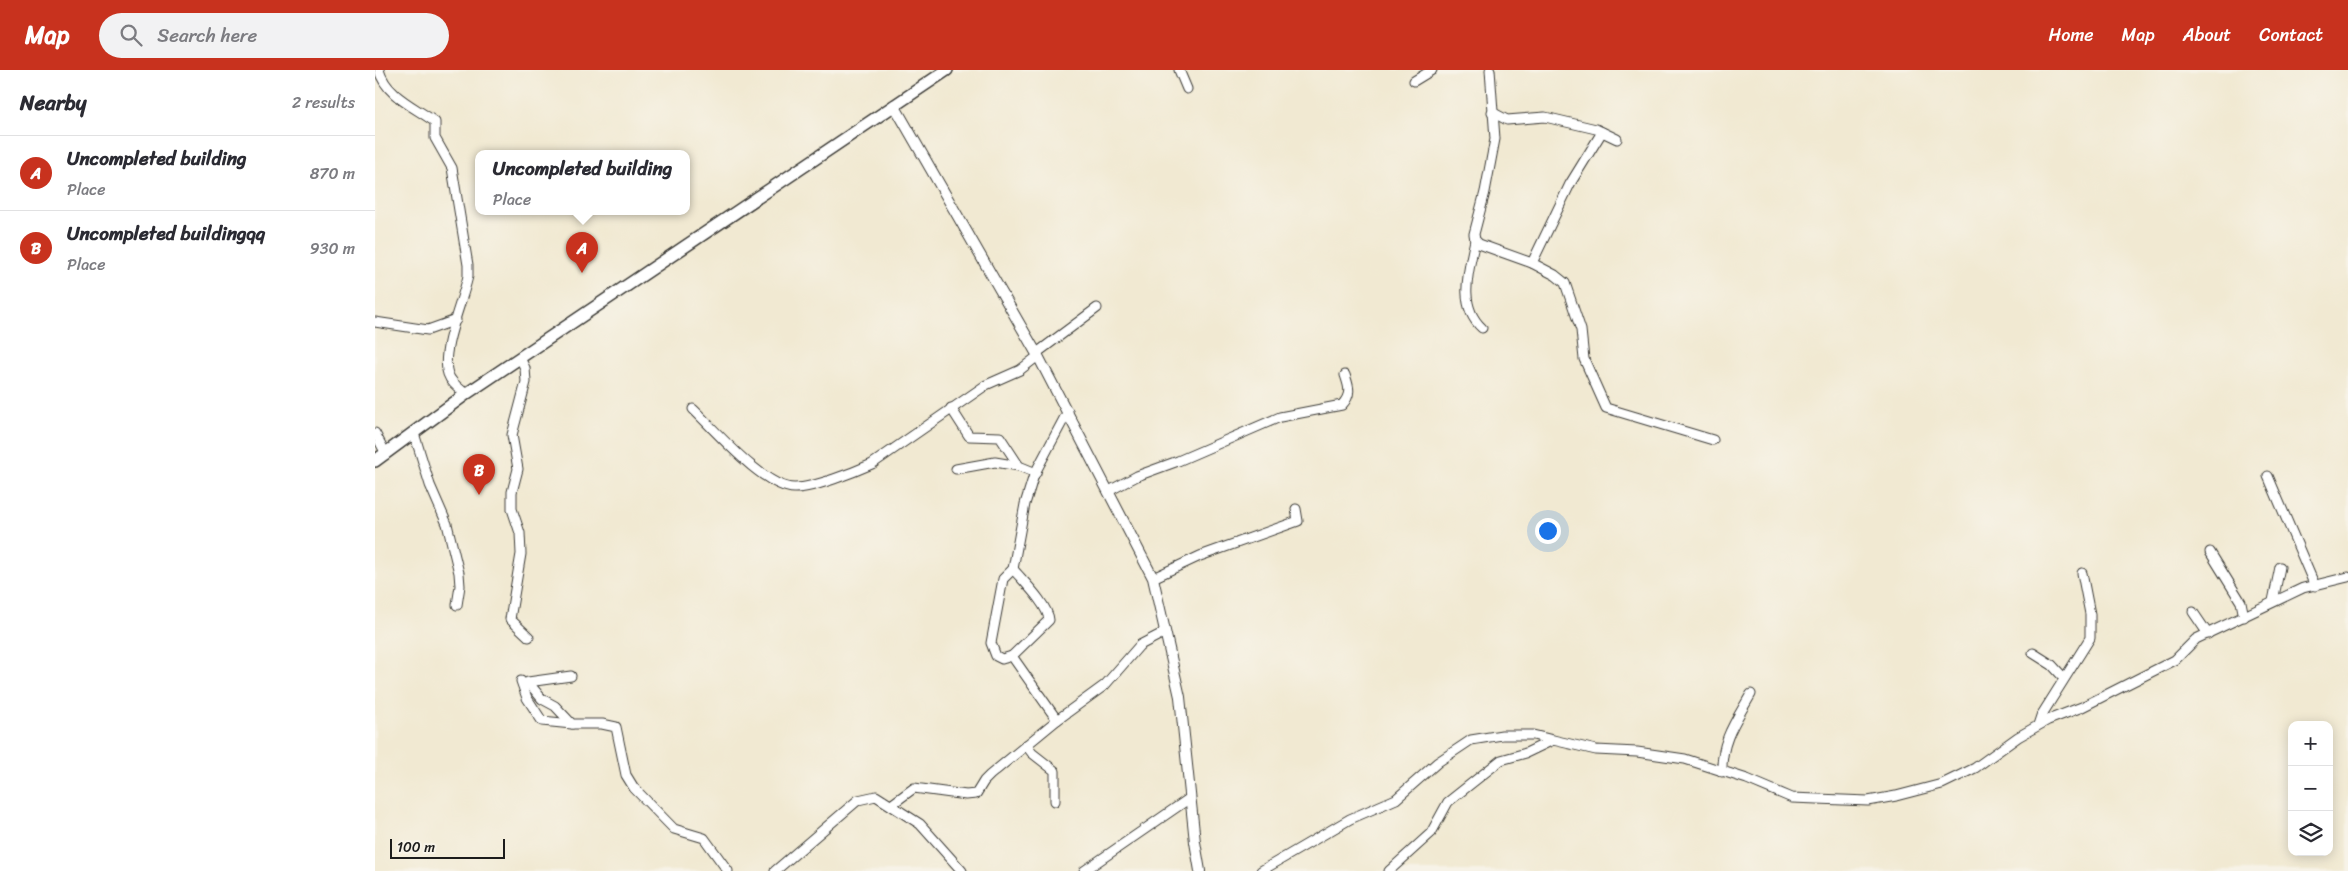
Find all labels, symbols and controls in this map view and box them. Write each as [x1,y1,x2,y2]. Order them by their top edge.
search box [99,13,449,58]
text: Map [25,14,69,56]
text: Search here [157,19,257,52]
text: Home [2049,19,2094,51]
text: Map [2122,19,2155,51]
text: About [2183,19,2231,51]
text: Contact [2259,19,2323,51]
icon: search [117,21,145,49]
text: Nearby [20,84,86,122]
text: 2 results [292,88,355,117]
text: Uncompleted building [67,142,247,175]
popup [475,150,690,215]
text: Uncompleted building [493,152,672,185]
text: A [31,159,41,188]
text: 870 m [310,159,355,188]
text: Place [67,175,106,204]
text: Place [493,185,531,214]
text: Uncompleted buildingqq [67,217,265,250]
pin: A [566,232,598,273]
text: B [31,234,41,263]
text: 930 m [310,234,355,263]
text: Place [67,250,106,279]
pin: B [463,454,495,495]
your location [1535,518,1561,544]
map controls [2288,721,2333,856]
button: + [2288,721,2333,766]
button: − [2288,766,2333,811]
button: layers [2288,811,2333,856]
text: 100 m [397,835,435,860]
scale bar [390,836,505,859]

